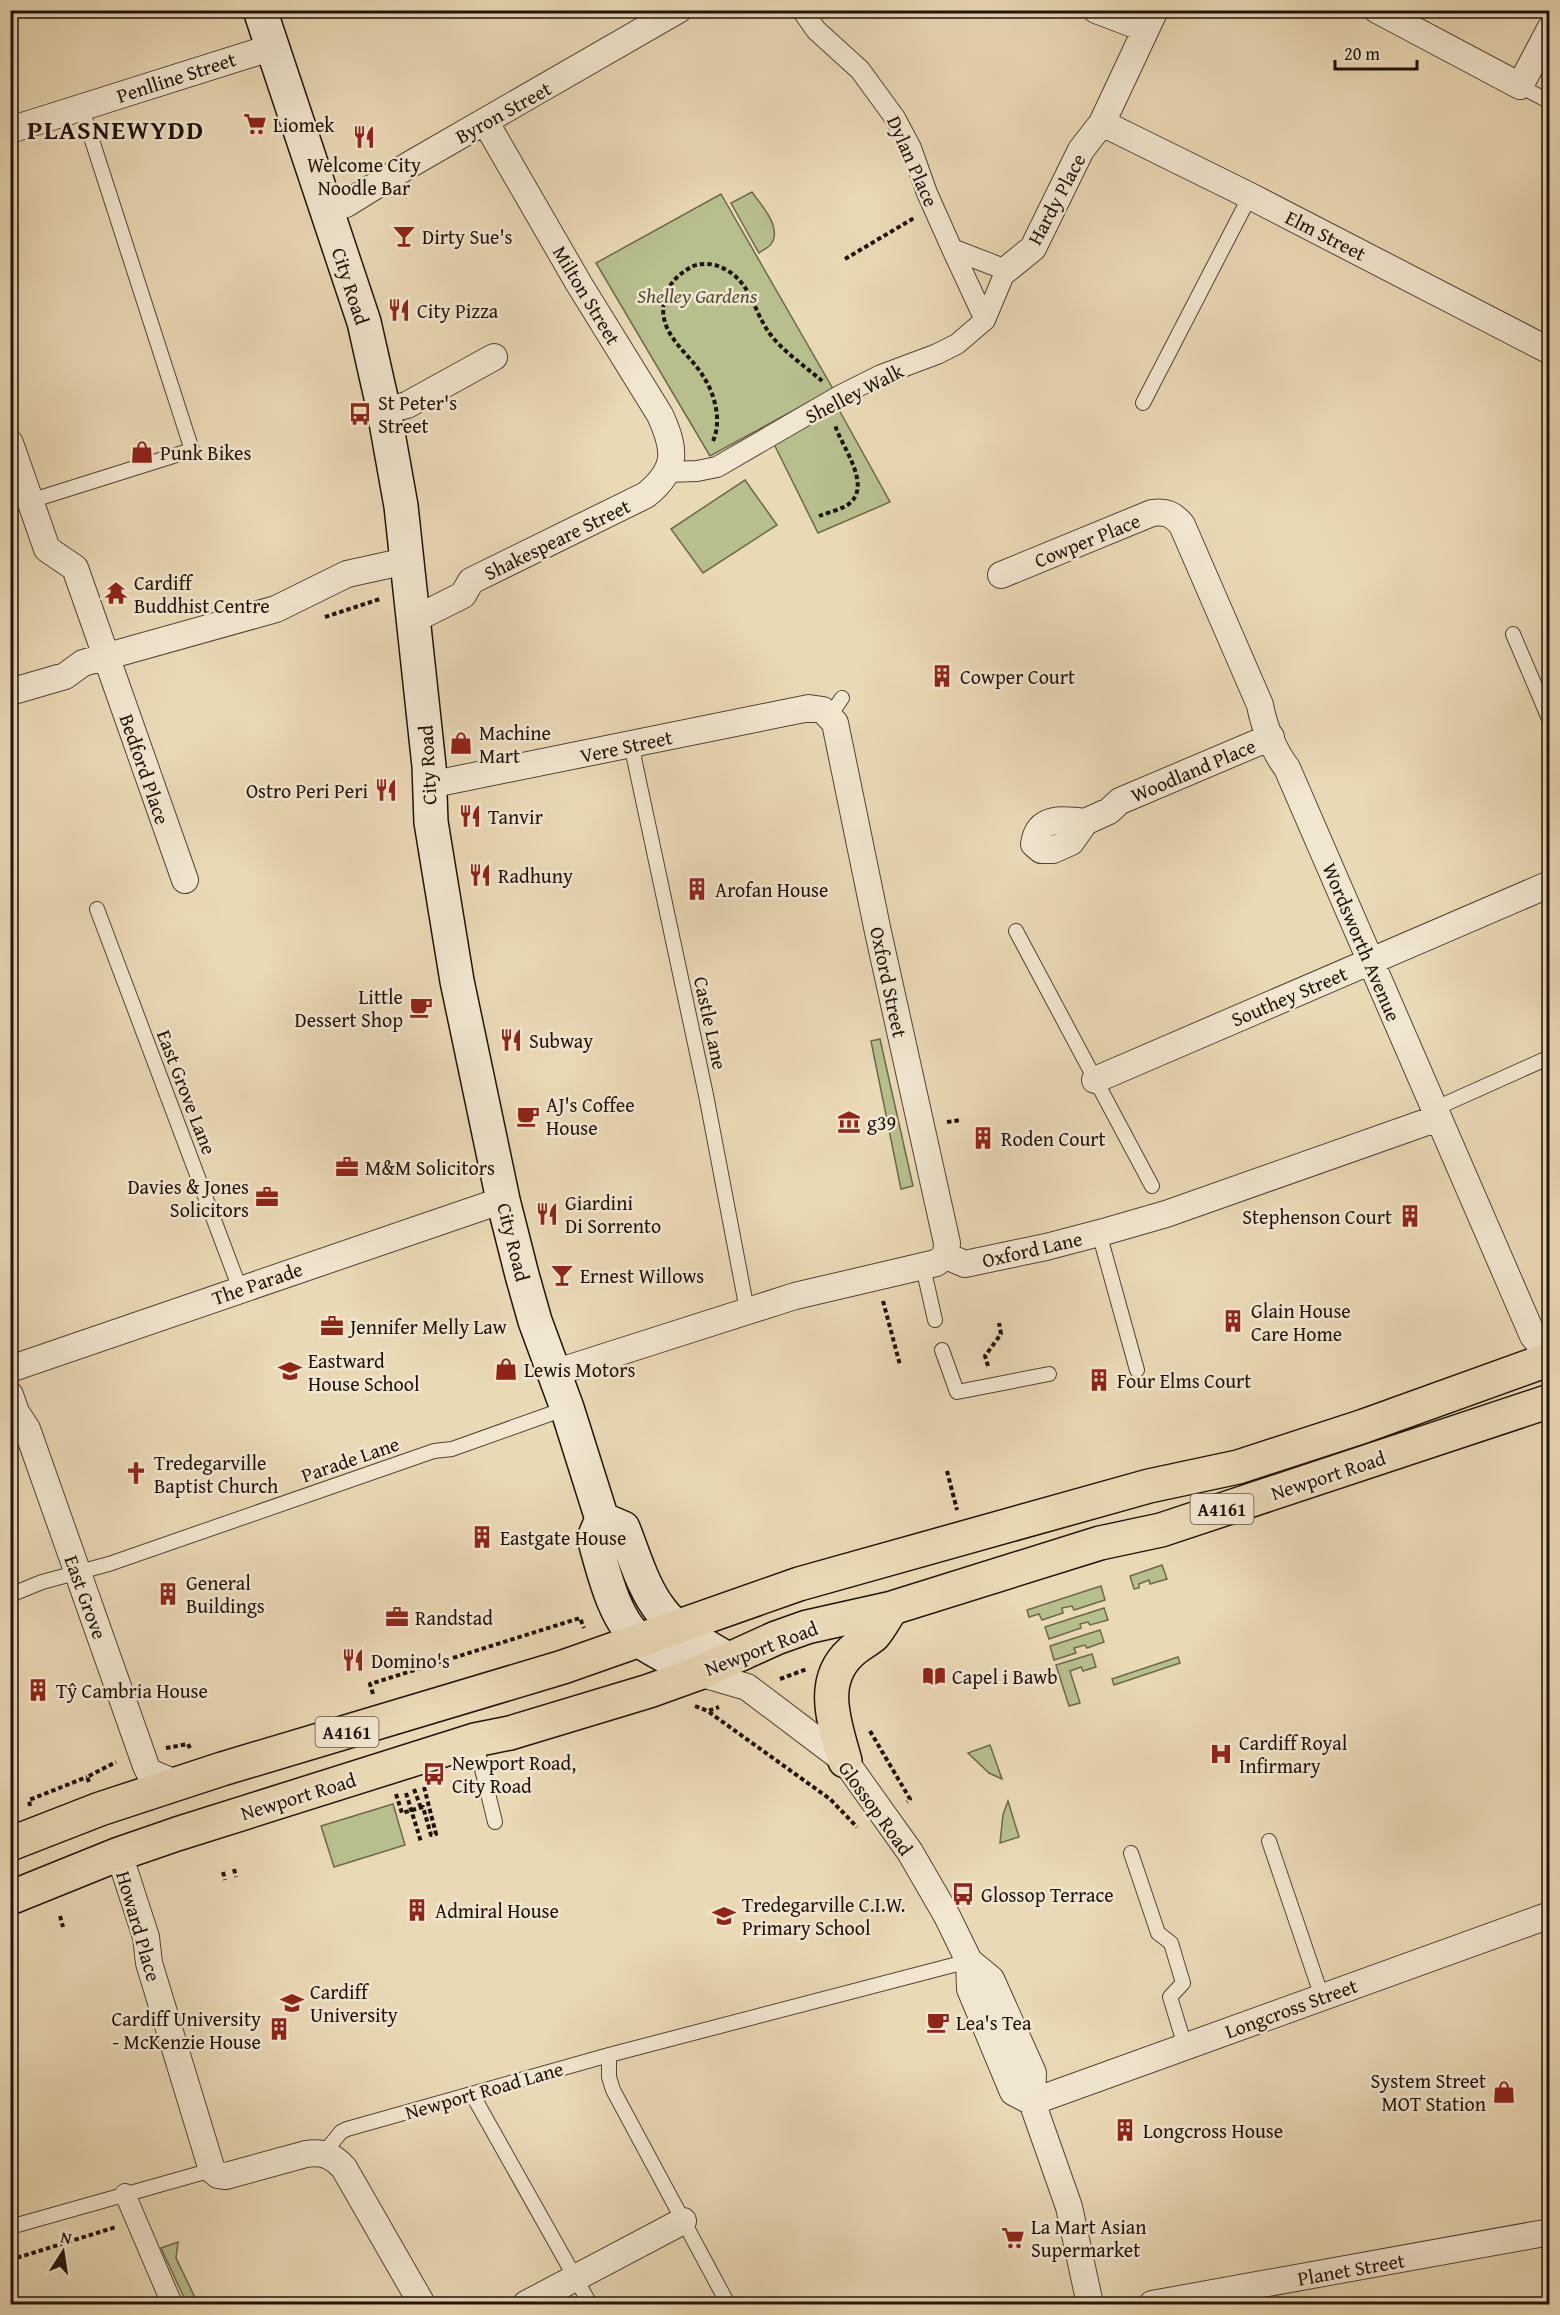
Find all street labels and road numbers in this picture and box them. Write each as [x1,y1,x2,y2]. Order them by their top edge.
street label: Penlline Street [113,44,239,110]
street label: Byron Street [450,74,556,150]
street label: Dylan Place [880,111,946,211]
street label: Hardy Place [1020,148,1092,250]
street label: Elm Street [1281,202,1371,268]
street label: Milton Street [546,240,628,350]
street label: City Road [325,244,377,329]
street label: Shelley Walk [800,355,909,430]
street label: Shakespeare Street [479,491,635,587]
street label: Cowper Place [1030,506,1144,574]
street label: Bedford Place [113,710,177,828]
street label: Vere Street [577,722,675,770]
street label: City Road [410,724,444,806]
street label: Woodland Place [1126,731,1260,809]
street label: Wordsworth Avenue [1316,858,1408,1026]
street label: Oxford Street [863,924,915,1040]
street label: Southey Street [1227,959,1351,1033]
street label: Castle Lane [687,974,735,1072]
street label: East Grove Lane [150,1025,224,1159]
street label: City Road [490,1200,538,1285]
street label: Oxford Lane [979,1223,1085,1275]
street label: The Parade [208,1254,306,1312]
street label: Parade Lane [297,1429,403,1489]
street label: Newport Road [1267,1443,1389,1507]
road number: A4161 [1190,1494,1254,1524]
street label: East Grove [57,1551,115,1643]
street label: Newport Road [700,1613,822,1683]
road number: A4161 [316,1717,378,1747]
street label: Glossop Road [832,1755,920,1862]
street label: Newport Road [237,1765,360,1827]
street label: Howard Place [109,1867,169,1985]
street label: Longcross Street [1221,1971,1361,2045]
street label: Newport Road Lane [401,2054,567,2126]
street label: Planet Street [1295,2245,1407,2293]

